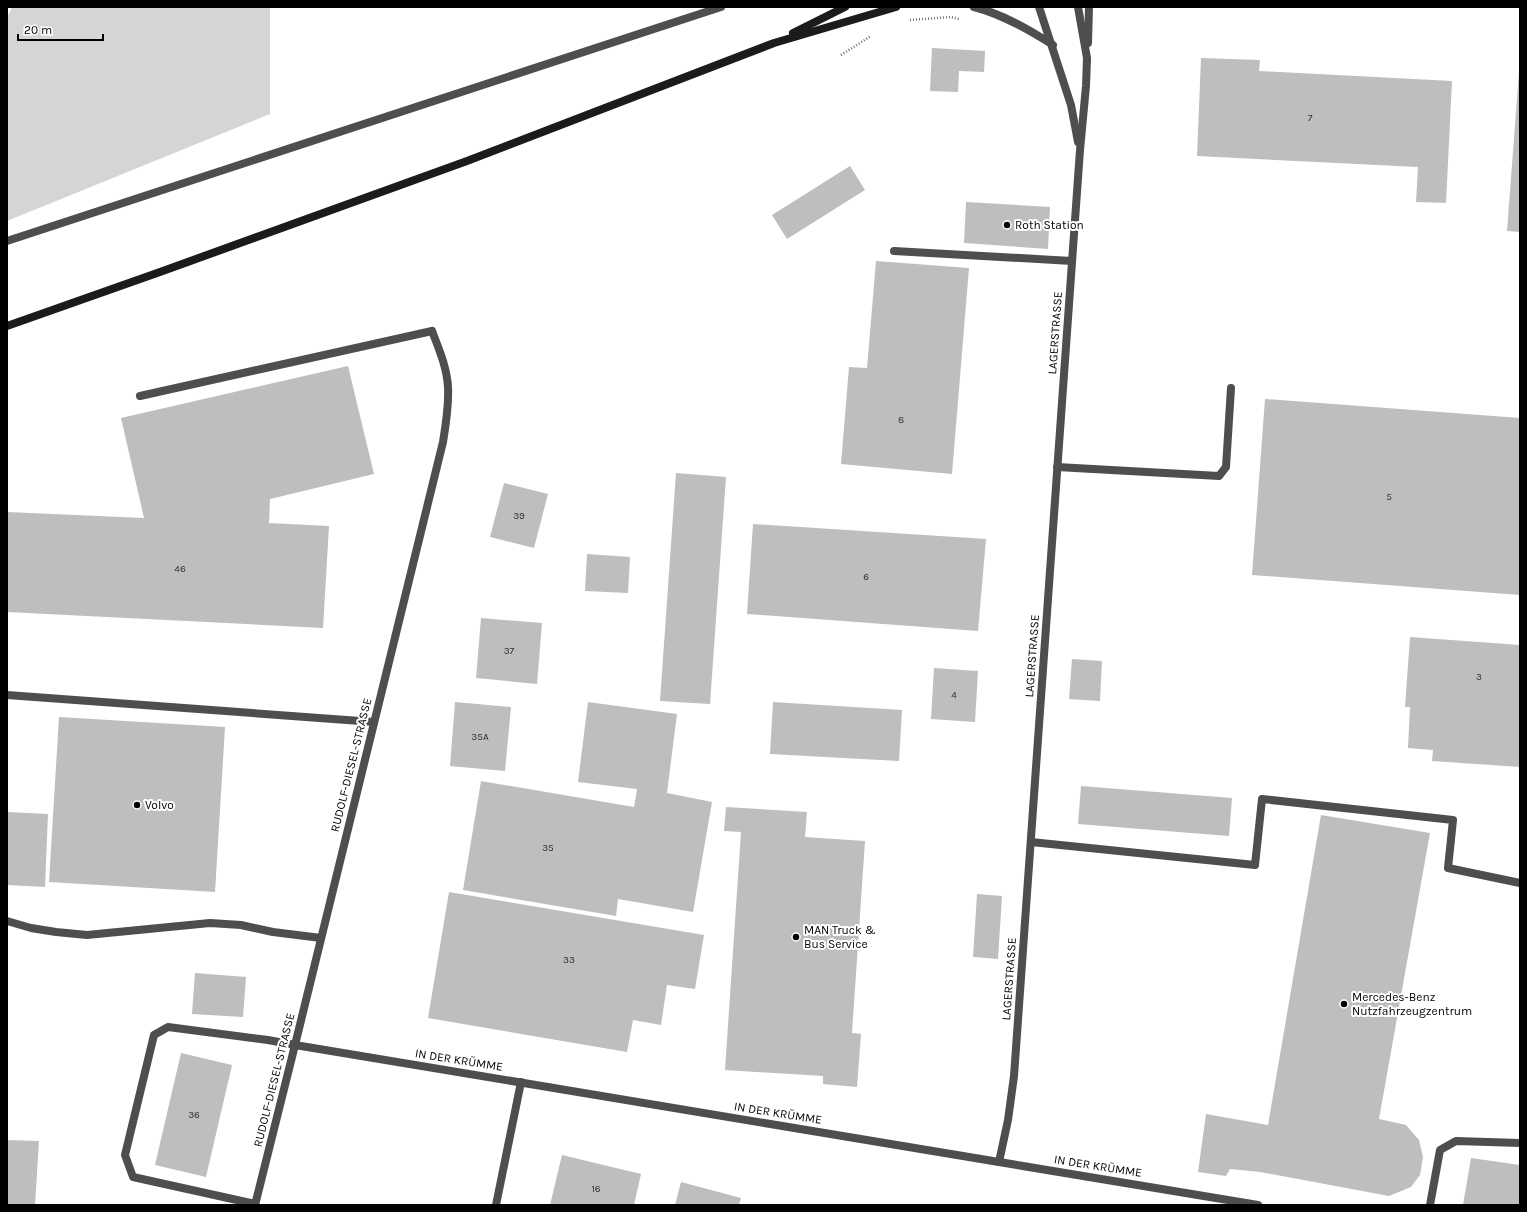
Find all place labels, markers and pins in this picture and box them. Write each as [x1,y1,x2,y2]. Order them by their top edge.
place label: Roth Station [1015,218,1084,232]
marker: Roth Station [1002,220,1012,230]
place label: Volvo [145,798,174,812]
marker: Volvo [132,800,142,810]
place label: MAN Truck & Bus Service [804,923,876,951]
marker: MAN Truck & Bus Service [791,932,801,942]
place label: Mercedes-Benz Nutzfahrzeugzentrum [1352,990,1472,1018]
marker: Mercedes-Benz Nutzfahrzeugzentrum [1339,999,1349,1009]

